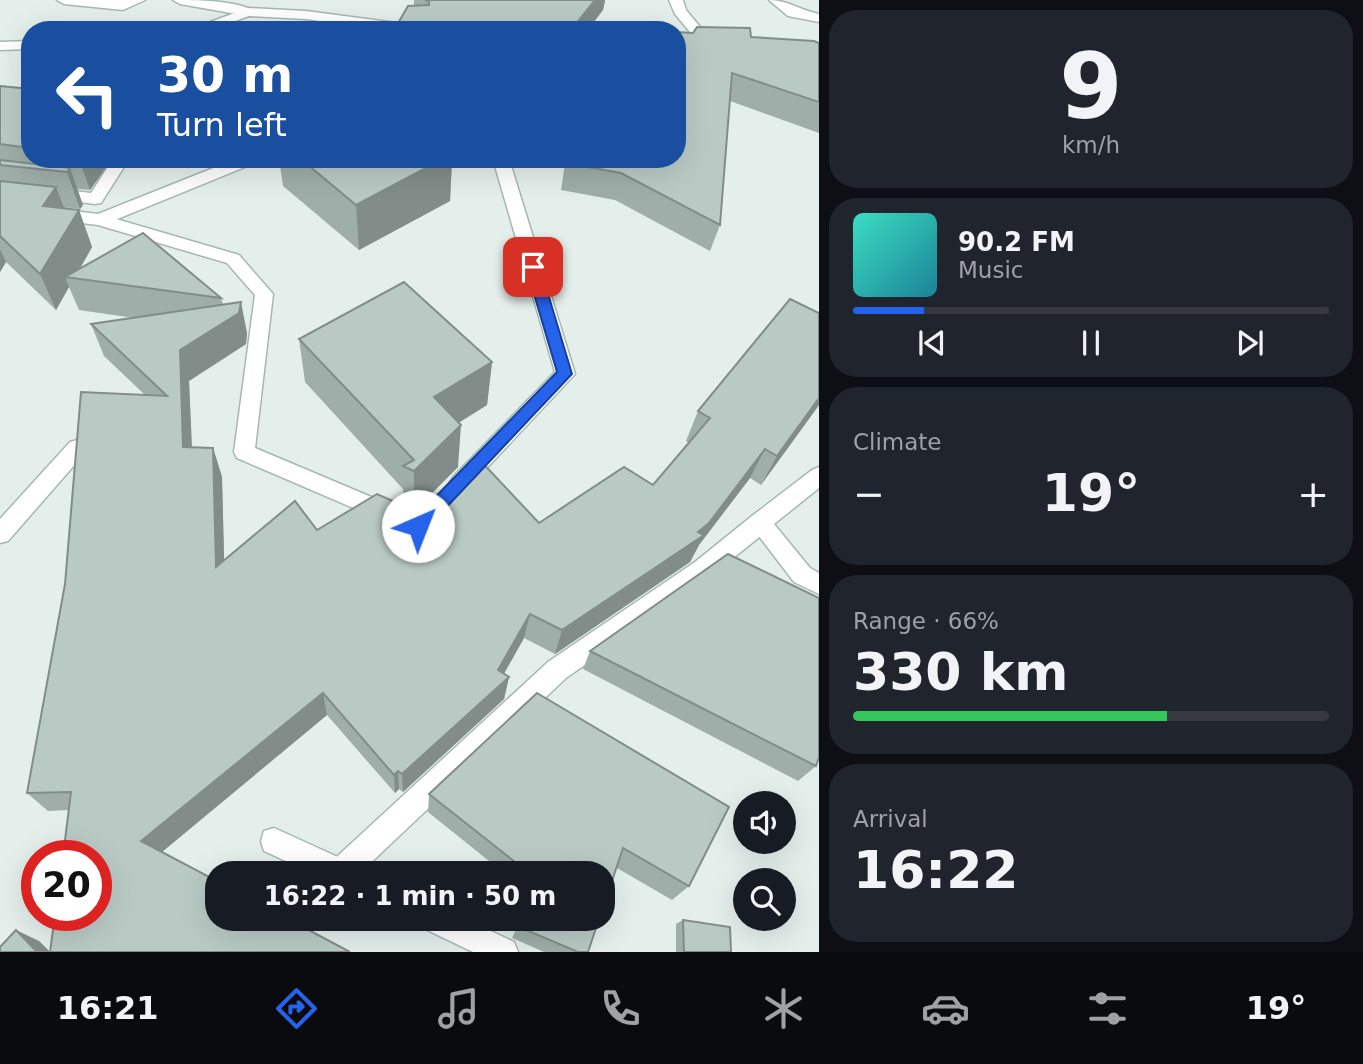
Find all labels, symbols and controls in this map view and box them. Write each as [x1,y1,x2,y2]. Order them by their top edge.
text: 9 [1059,34,1123,139]
text: 30 m [157,47,293,104]
icon: left [42,49,133,140]
text: Turn left [157,106,287,144]
text: km/h [1062,132,1120,158]
text: 90.2 FM [958,227,1075,257]
pin [503,237,563,297]
icon: arrive [514,248,552,286]
text: Music [958,257,1023,283]
icon: previous [913,324,951,362]
icon: pause [1072,324,1110,362]
icon: next [1231,324,1269,362]
text: Climate [853,429,942,455]
text: 19° [1042,463,1140,523]
text: − [853,472,885,516]
text: + [1297,472,1329,516]
position arrow [381,489,455,563]
text: Range · 66% [853,608,999,634]
text: 330 km [853,642,1068,702]
map controls [733,791,796,931]
button: sound [733,791,796,854]
text: Arrival [853,806,928,832]
speed limit sign: 20 [21,840,112,931]
text: 16:22 [853,840,1019,900]
button: search [733,868,796,931]
text: 16:22 · 1 min · 50 m [264,881,556,911]
icon: directions [272,984,321,1033]
icon: music [434,984,483,1033]
icon: phone [596,984,645,1033]
icon: climate [759,984,808,1033]
icon: car [921,984,970,1033]
icon: filters [1083,984,1132,1033]
text: 16:21 [57,989,159,1027]
text: 19° [1246,989,1306,1027]

